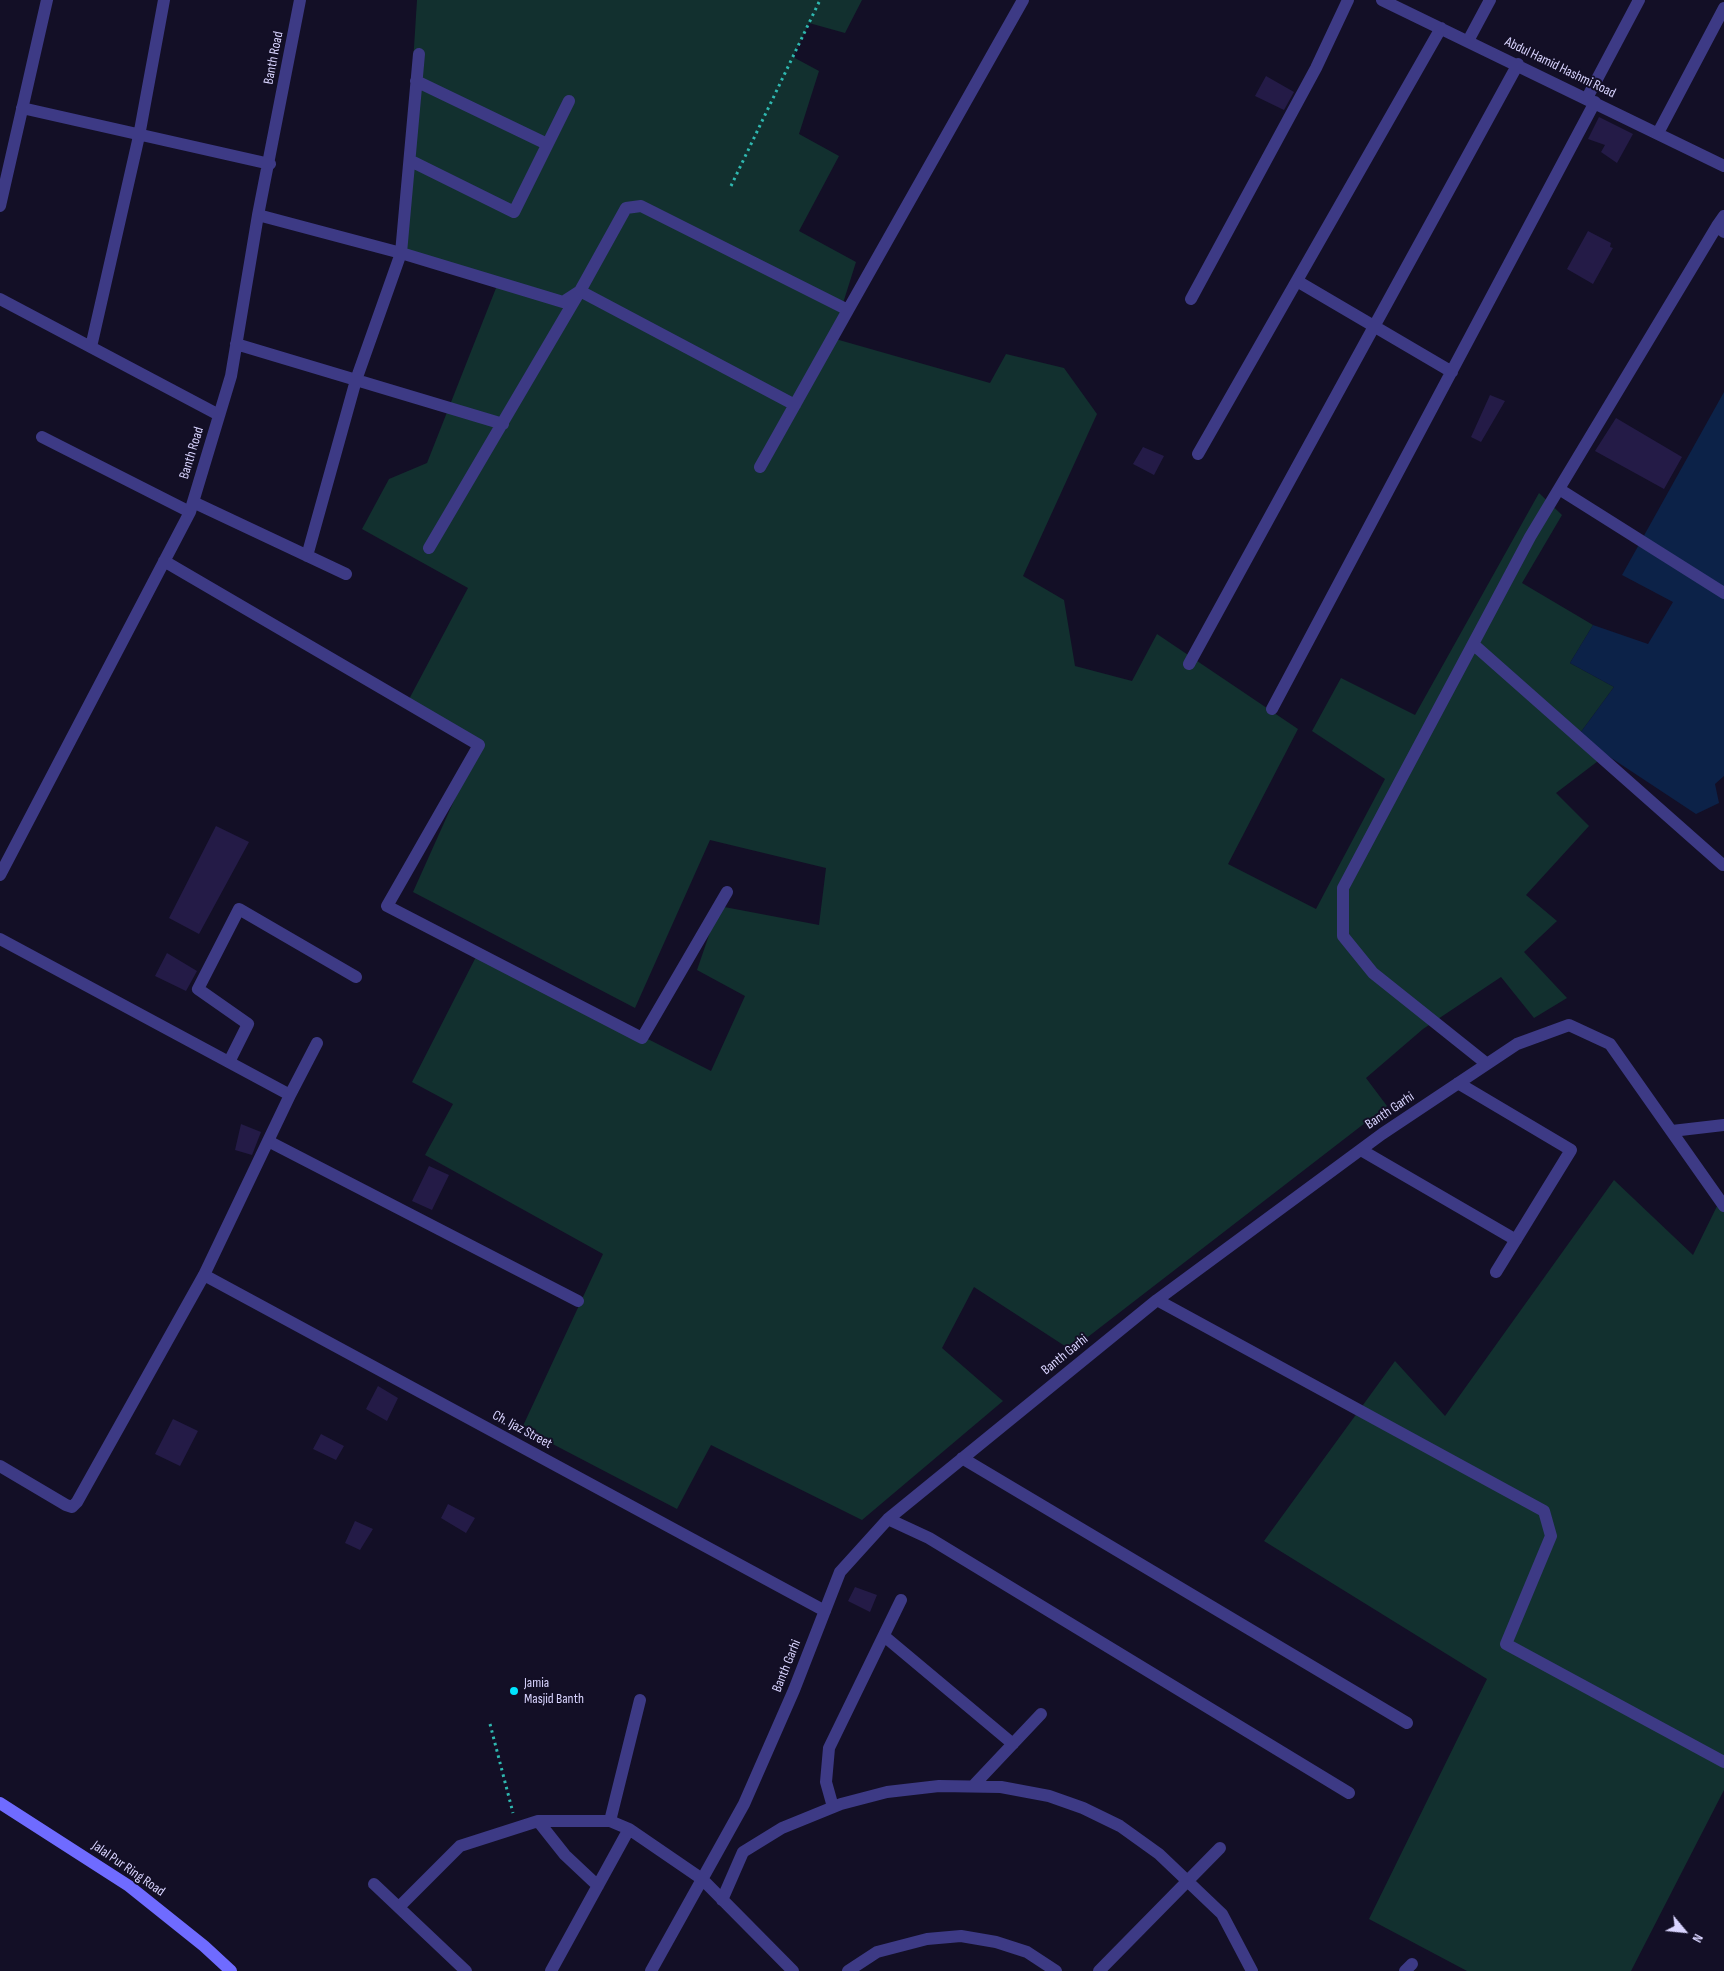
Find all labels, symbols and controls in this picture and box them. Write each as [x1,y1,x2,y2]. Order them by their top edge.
street label: Banth Road [261,30,287,86]
street label: Abdul Hamid Hashmi Road [1502,34,1618,102]
street label: Banth Road [176,425,208,481]
street label: Banth Garhi [1362,1089,1418,1133]
street label: Banth Garhi [1038,1331,1092,1379]
street label: Ch. Ijaz Street [489,1407,555,1453]
street label: Banth Garhi [769,1637,805,1695]
place label: Jamia Masjid Banth [524,1675,584,1708]
marker: Jamia Masjid Banth [508,1685,520,1697]
street label: Jalal Pur Ring Road [88,1838,168,1900]
north arrow [1659,1906,1709,1956]
text: N [1688,1931,1707,1946]

